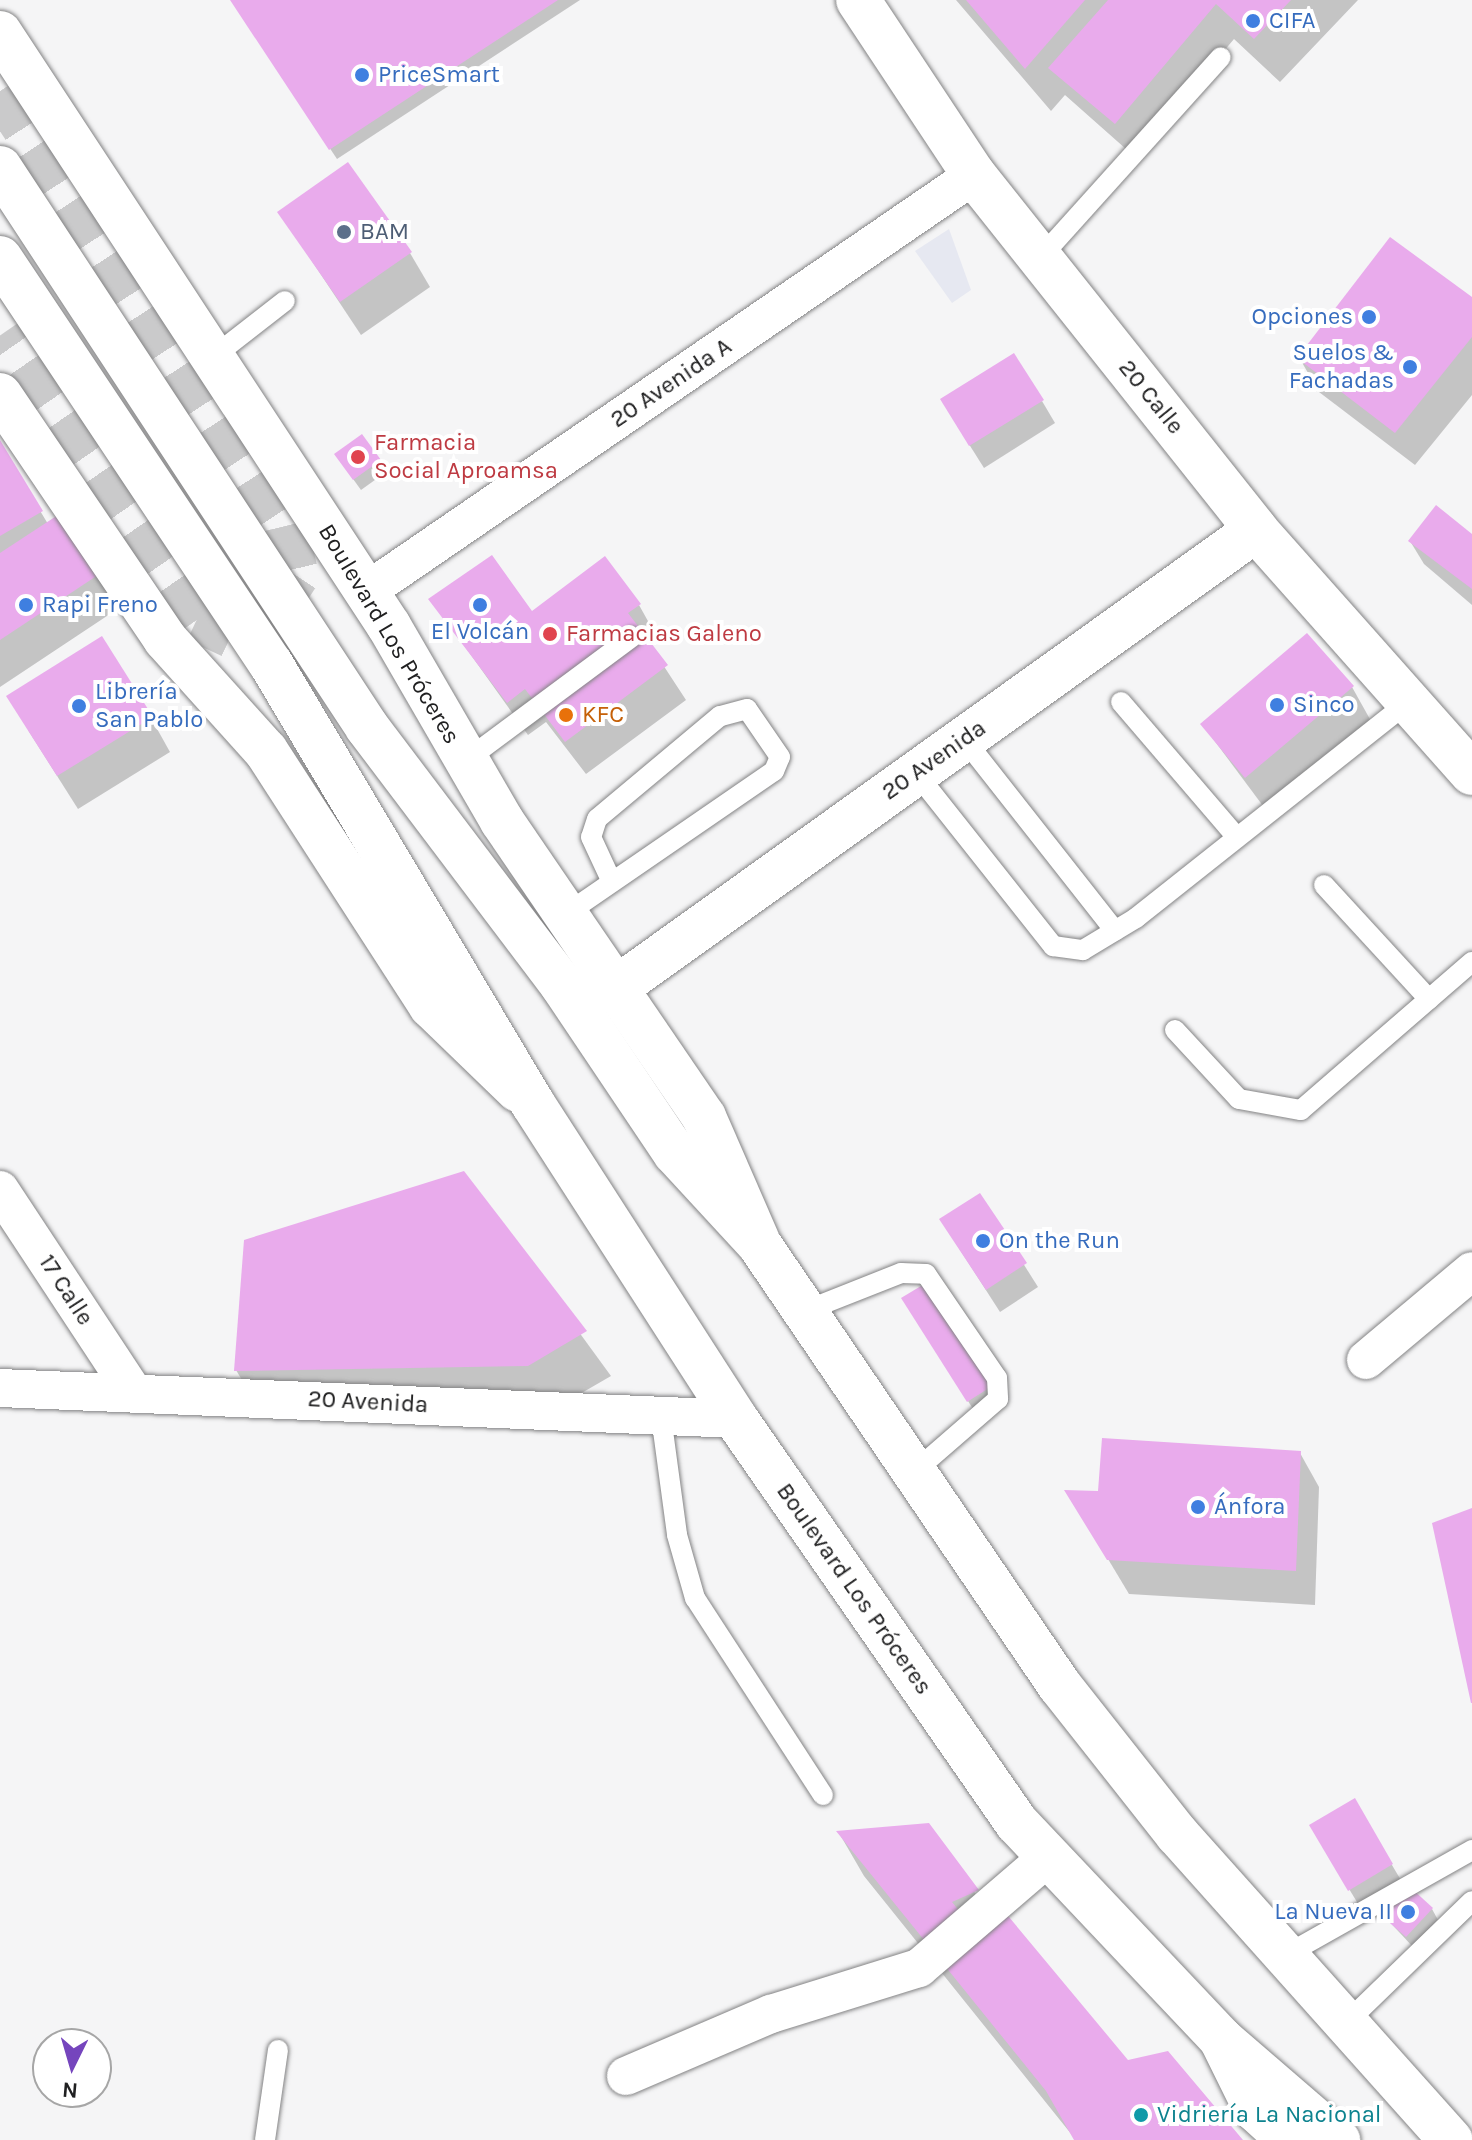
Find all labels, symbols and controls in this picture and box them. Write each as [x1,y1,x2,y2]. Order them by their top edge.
place label: CIFA [1269,7,1315,35]
marker: CIFA [1244,12,1262,30]
place label: PriceSmart [378,61,500,89]
marker: PriceSmart [353,66,371,84]
place label: BAM [360,218,409,246]
marker: BAM [335,223,353,241]
place label: Opciones [1251,303,1353,331]
marker: Opciones [1360,308,1378,326]
street label: 20 Avenida A [605,332,737,434]
place label: Suelos & Fachadas [1289,339,1394,395]
street label: 20 Calle [1112,354,1190,440]
marker: Suelos & Fachadas [1401,358,1419,376]
place label: Farmacia Social Aproamsa [374,429,558,485]
marker: Farmacia Social Aproamsa [349,448,367,466]
street label: Boulevard Los Próceres [312,519,466,749]
place label: Rapi Freno [42,591,158,619]
marker: Rapi Freno [17,596,35,614]
marker: El Volcán [471,596,489,614]
place label: El Volcán [431,618,529,646]
place label: Farmacias Galeno [566,620,762,648]
marker: Farmacias Galeno [541,625,559,643]
place label: Librería San Pablo [95,678,203,734]
place label: Sinco [1293,691,1355,719]
marker: Sinco [1268,696,1286,714]
marker: Librería San Pablo [70,697,88,715]
place label: KFC [582,701,624,729]
marker: KFC [557,706,575,724]
street label: 20 Avenida [876,714,992,806]
place label: On the Run [999,1227,1120,1255]
marker: On the Run [974,1232,992,1250]
street label: 17 Calle [33,1249,99,1331]
street label: 20 Avenida [307,1384,429,1420]
street label: Boulevard Los Próceres [770,1478,938,1700]
place label: Ánfora [1214,1493,1285,1521]
marker: Ánfora [1189,1498,1207,1516]
place label: La Nueva II [1274,1898,1392,1926]
marker: La Nueva II [1399,1903,1417,1921]
north arrow [32,2028,112,2108]
text: N [61,2076,79,2104]
place label: Vidriería La Nacional [1157,2101,1382,2129]
marker: Vidriería La Nacional [1132,2106,1150,2124]

